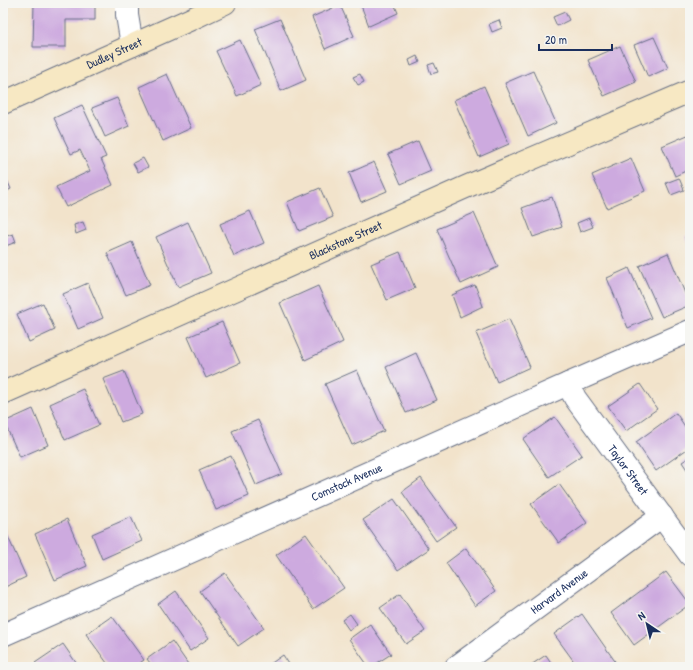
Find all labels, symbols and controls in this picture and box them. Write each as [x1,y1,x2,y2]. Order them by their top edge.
scale bar [539,26,612,52]
text: 20 m [545,31,567,48]
street label: Dudley Street [84,33,145,73]
street label: Blackstone Street [306,216,385,264]
street label: Taylor Street [604,441,653,499]
street label: Comstock Avenue [308,459,385,505]
street label: Harvard Avenue [527,564,591,618]
north arrow [627,604,667,644]
text: N [635,608,648,623]

